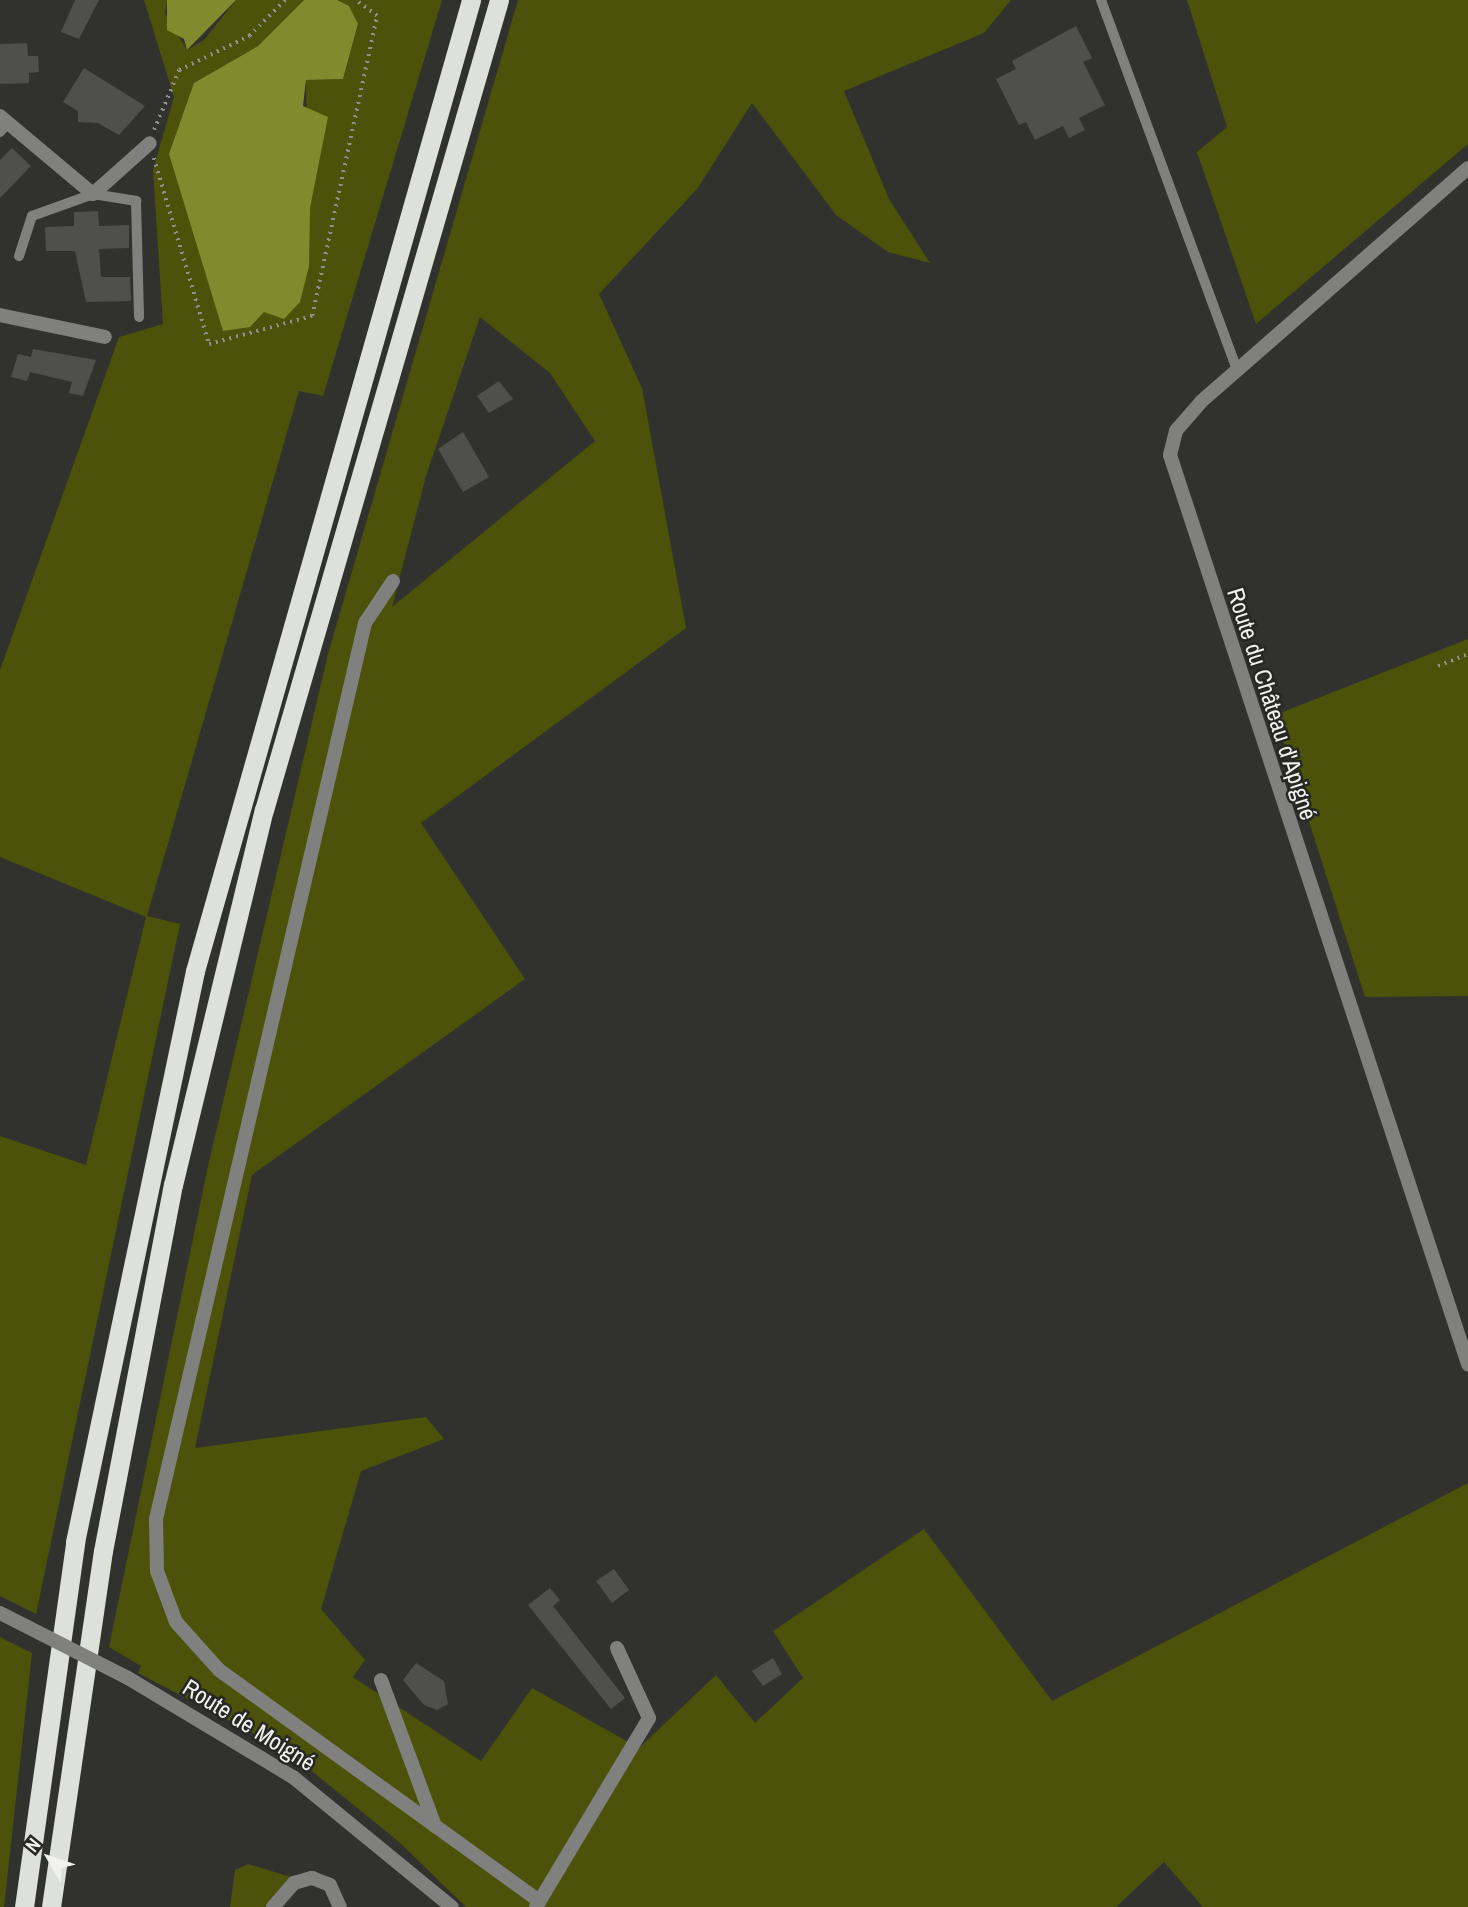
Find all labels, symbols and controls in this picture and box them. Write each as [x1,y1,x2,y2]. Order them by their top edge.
street label: Route du Château d'Apigné [1221,584,1323,824]
street label: Route de Moigné [177,1673,321,1777]
north arrow [14,1823,84,1893]
text: N [19,1832,46,1857]

